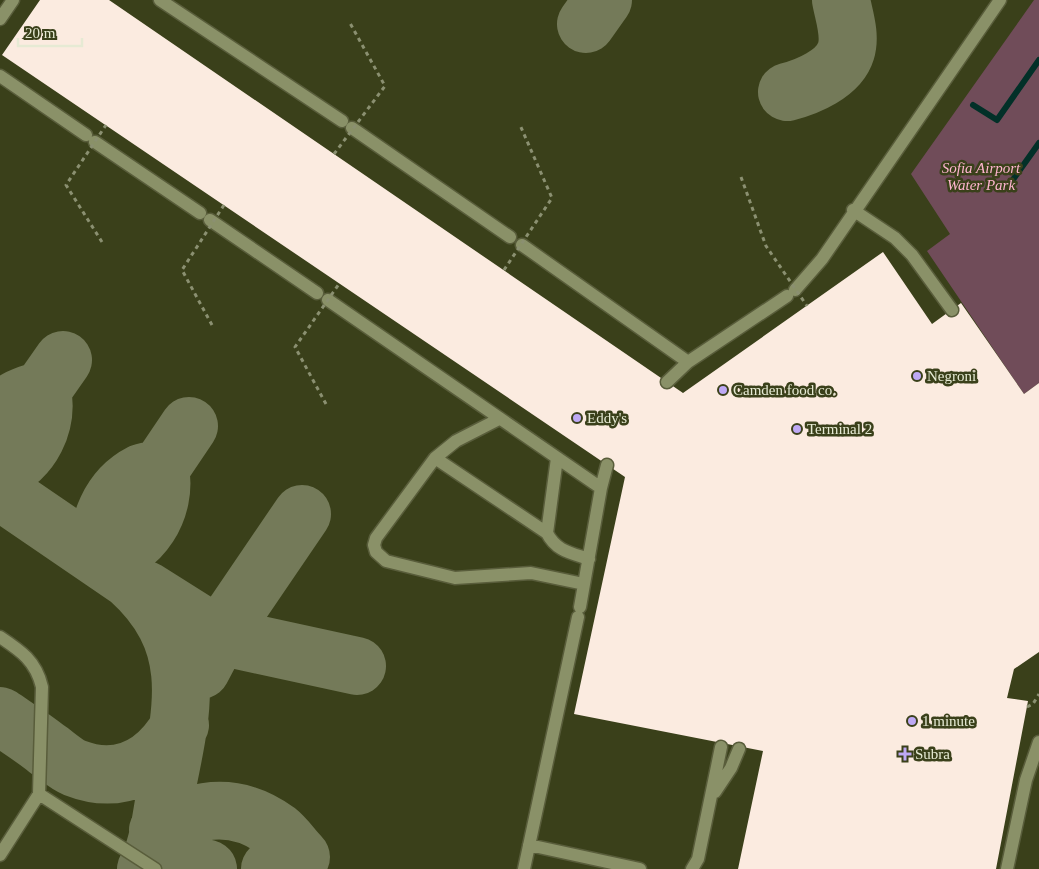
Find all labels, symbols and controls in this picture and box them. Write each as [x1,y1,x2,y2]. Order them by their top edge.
scale bar [18,15,81,47]
text: 20 m [25,25,56,41]
park label: Sofia Airport Water Park [942,160,1021,193]
place label: Negroni [927,368,976,384]
marker: Negroni [911,370,923,382]
place label: Camden food co. [733,382,836,398]
marker: Camden food co. [717,384,729,396]
place label: Eddy's [587,410,627,426]
marker: Eddy's [571,412,583,424]
place label: Terminal 2 [807,421,872,437]
marker: Terminal 2 [791,423,803,435]
place label: 1 minute [922,713,975,729]
marker: 1 minute [906,715,918,727]
place label: Subra [915,746,950,762]
marker: Subra [899,748,911,760]

